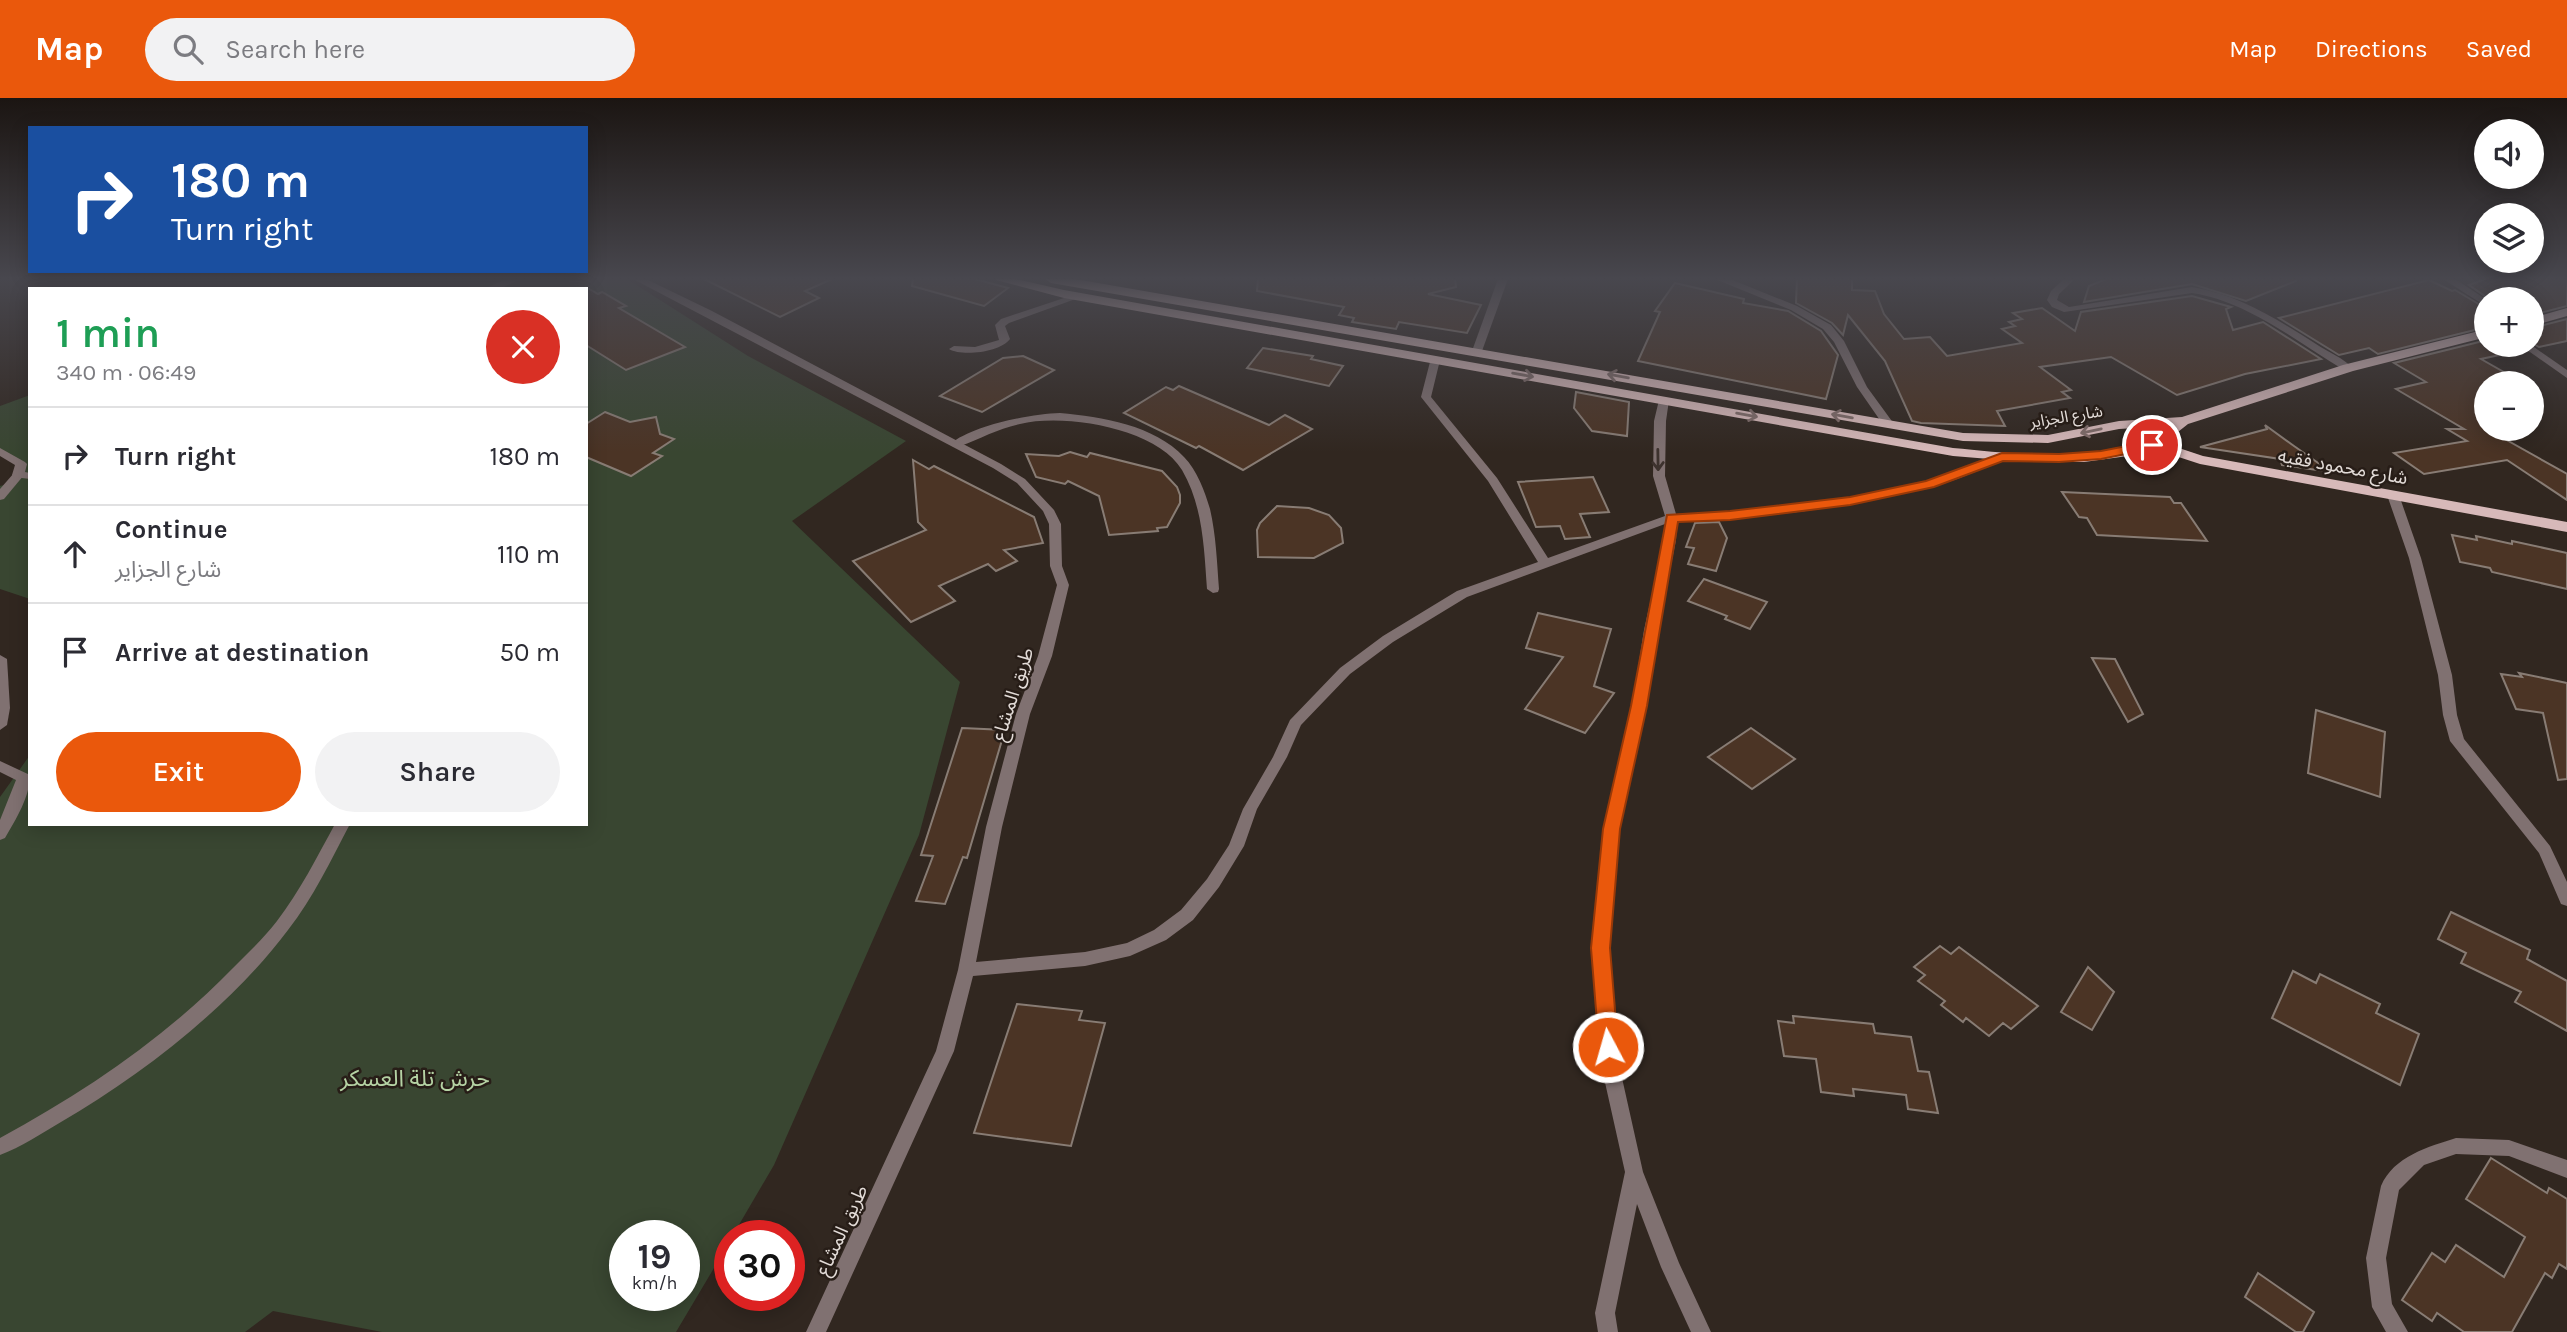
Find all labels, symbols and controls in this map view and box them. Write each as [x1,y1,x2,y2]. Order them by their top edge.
search box [145,18,635,81]
text: Map [35,30,103,68]
icon: search [169,30,207,68]
text: Search here [225,34,365,65]
text: Map [2229,35,2277,63]
text: Directions [2315,35,2428,63]
text: Saved [2466,35,2532,63]
map controls [2474,119,2544,441]
button: sound [2474,119,2544,189]
text: 180 m [171,152,310,209]
icon: right [56,154,147,245]
button: layers [2474,203,2544,273]
text: Turn right [171,211,313,248]
button: + [2474,287,2544,357]
text: 1 min [56,308,160,358]
button: close [486,310,560,384]
text: 340 m · 06:49 [56,359,196,386]
one-way arrow [1607,368,1630,382]
one-way arrow [1511,369,1534,383]
button: − [2474,371,2544,441]
street label: شارع الجزاير [2027,401,2105,435]
one-way arrow [1735,409,1758,422]
one-way arrow [1831,409,1854,422]
pin [2122,415,2182,475]
one-way arrow [2080,424,2103,438]
icon: arrive [2133,426,2171,464]
icon: right [56,437,94,475]
text: Turn right [115,441,236,472]
text: 180 m [490,441,560,472]
street label: شارع محمود فقيه [2276,445,2409,491]
one-way arrow [1651,448,1665,471]
text: Continue [115,514,227,545]
icon: ahead [56,535,94,573]
text: 110 m [497,539,560,570]
text: شارع الجزاير [115,556,221,583]
icon: arrive [56,633,94,671]
text: Arrive at destination [115,637,369,668]
text: 50 m [499,637,560,668]
street label: طريق المشاع [987,645,1040,745]
button: Exit [56,732,301,812]
button: Share [315,732,560,812]
position arrow [1571,1010,1645,1084]
park label: حرش تلة العسكر [339,1065,490,1092]
street label: طريق المشاع [811,1182,874,1280]
speed limit sign: 30 [714,1220,805,1311]
text: 19 [638,1236,671,1277]
text: km/h [632,1272,677,1294]

